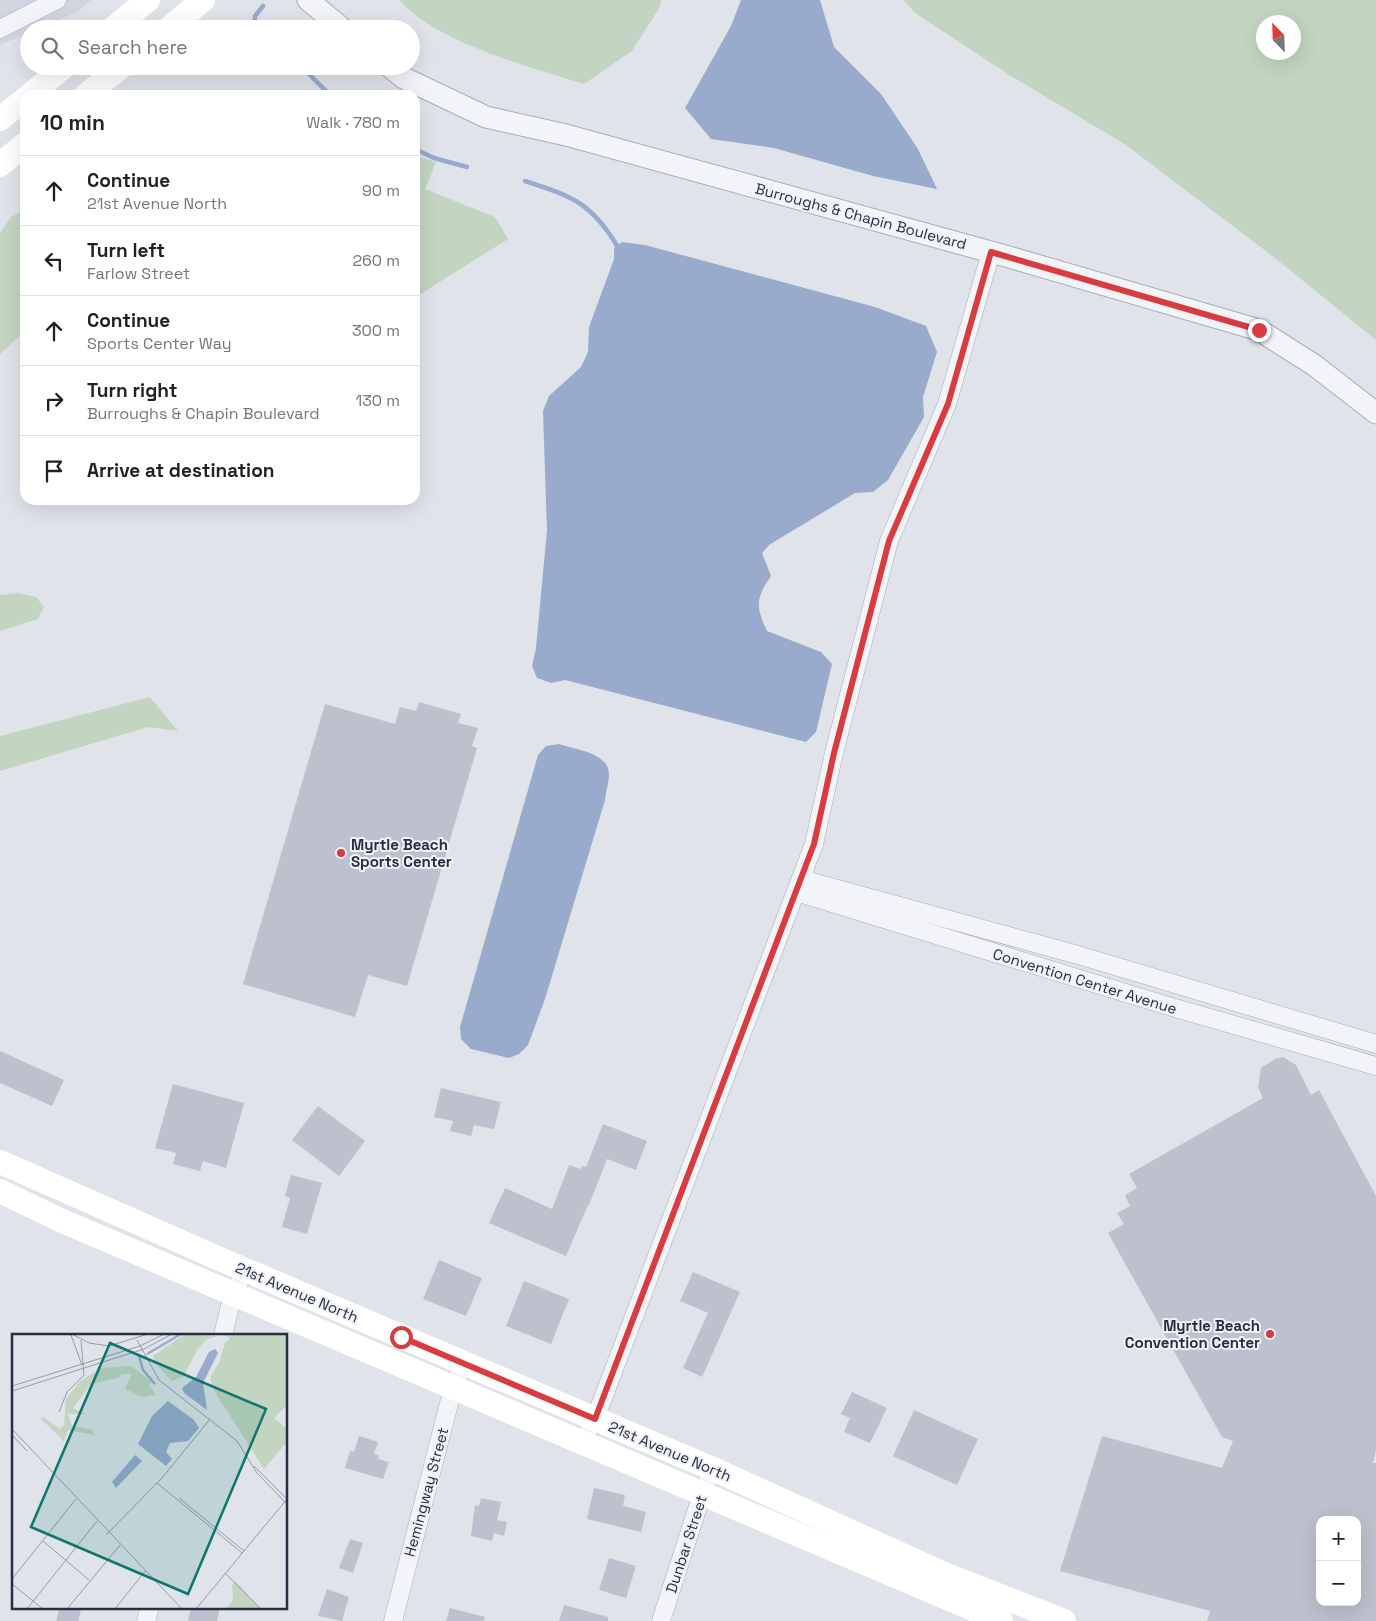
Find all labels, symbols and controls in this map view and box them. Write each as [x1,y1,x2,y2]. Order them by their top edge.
north arrow [1256,15,1301,60]
search box [20,20,420,75]
icon: search [38,34,66,62]
text: Search here [78,35,188,60]
text: 10 min [40,109,105,136]
text: Walk · 780 m [306,112,400,133]
text: Continue [87,168,170,193]
icon: ahead [40,177,68,205]
street label: Burroughs & Chapin Boulevard [753,179,969,253]
text: 90 m [362,180,400,201]
text: 21st Avenue North [87,193,227,214]
text: Turn left [87,238,165,263]
icon: left [40,247,68,275]
text: 260 m [352,250,400,271]
text: Farlow Street [87,263,190,284]
text: Continue [87,308,170,333]
icon: ahead [40,317,68,345]
route end [1248,319,1271,342]
text: 300 m [352,320,400,341]
text: Sports Center Way [87,333,231,354]
text: Turn right [87,378,177,403]
icon: right [40,387,68,415]
text: 130 m [356,390,400,411]
text: Burroughs & Chapin Boulevard [87,403,320,424]
icon: arrive [40,457,68,485]
text: Arrive at destination [87,458,275,483]
place label: Myrtle Beach Sports Center [351,835,452,871]
marker: Myrtle Beach Sports Center [335,847,347,859]
street label: Convention Center Avenue [991,944,1180,1018]
street label: 21st Avenue North [233,1258,361,1326]
place label: Myrtle Beach Convention Center [1125,1316,1260,1352]
route start [390,1326,413,1349]
marker: Myrtle Beach Convention Center [1264,1328,1276,1340]
inset map [12,1334,288,1608]
street label: 21st Avenue North [606,1417,734,1485]
street label: Hemingway Street [400,1425,452,1559]
street label: Dunbar Street [661,1492,711,1595]
map controls [1316,1516,1361,1606]
button: + [1316,1516,1361,1561]
button: − [1316,1561,1361,1606]

